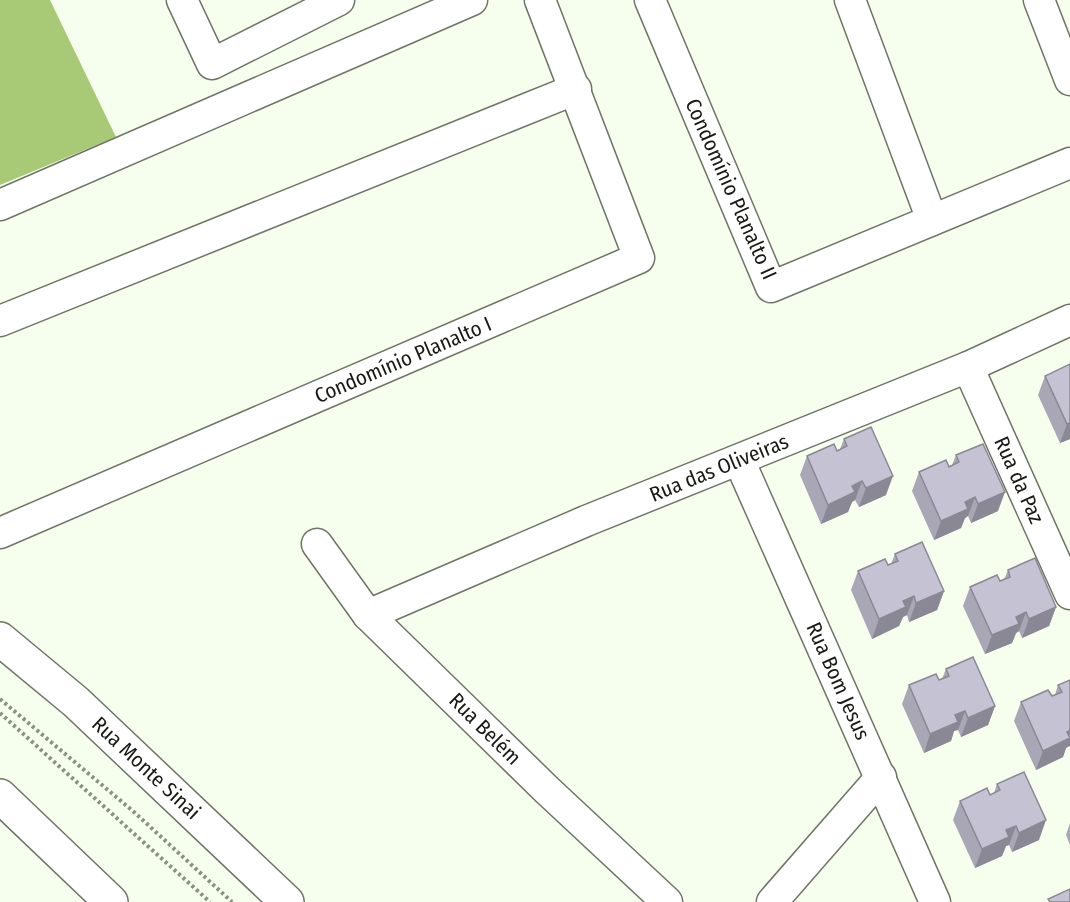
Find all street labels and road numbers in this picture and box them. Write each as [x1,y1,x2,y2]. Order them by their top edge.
street label: Condomínio Planalto II [679,95,783,283]
street label: Condomínio Planalto I [311,311,495,409]
street label: Rua das Oliveiras [646,428,792,508]
street label: Rua da Paz [988,432,1050,528]
street label: Rua Bom Jesus [800,618,876,744]
street label: Rua Belém [443,687,527,771]
street label: Rua Monte Sinai [86,711,206,825]

